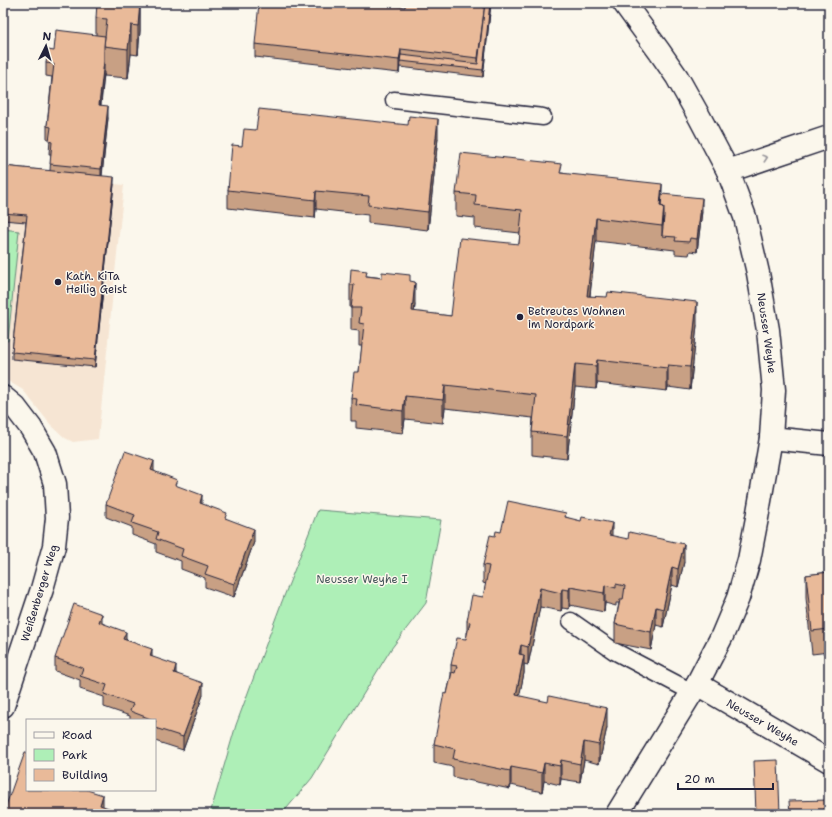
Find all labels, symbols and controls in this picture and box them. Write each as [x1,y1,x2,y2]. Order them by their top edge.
north arrow [26,26,66,66]
text: N [42,29,52,44]
one-way arrow [761,155,768,163]
place label: Kath. KiTa Heilig Geist [66,269,127,297]
marker: Kath. KiTa Heilig Geist [53,277,63,287]
street label: Neusser Weyhe [753,292,780,374]
place label: Betreutes Wohnen im Nordpark [528,304,625,332]
marker: Betreutes Wohnen im Nordpark [515,312,525,322]
street label: Weißenberger Weg [18,542,62,644]
park label: Neusser Weyhe I [316,572,408,587]
street label: Neusser Weyhe [723,696,801,750]
legend [26,719,156,791]
text: Road [62,727,93,743]
text: Park [62,747,88,763]
scale bar [678,765,773,791]
text: Building [62,767,108,783]
text: 20 m [684,771,715,787]

